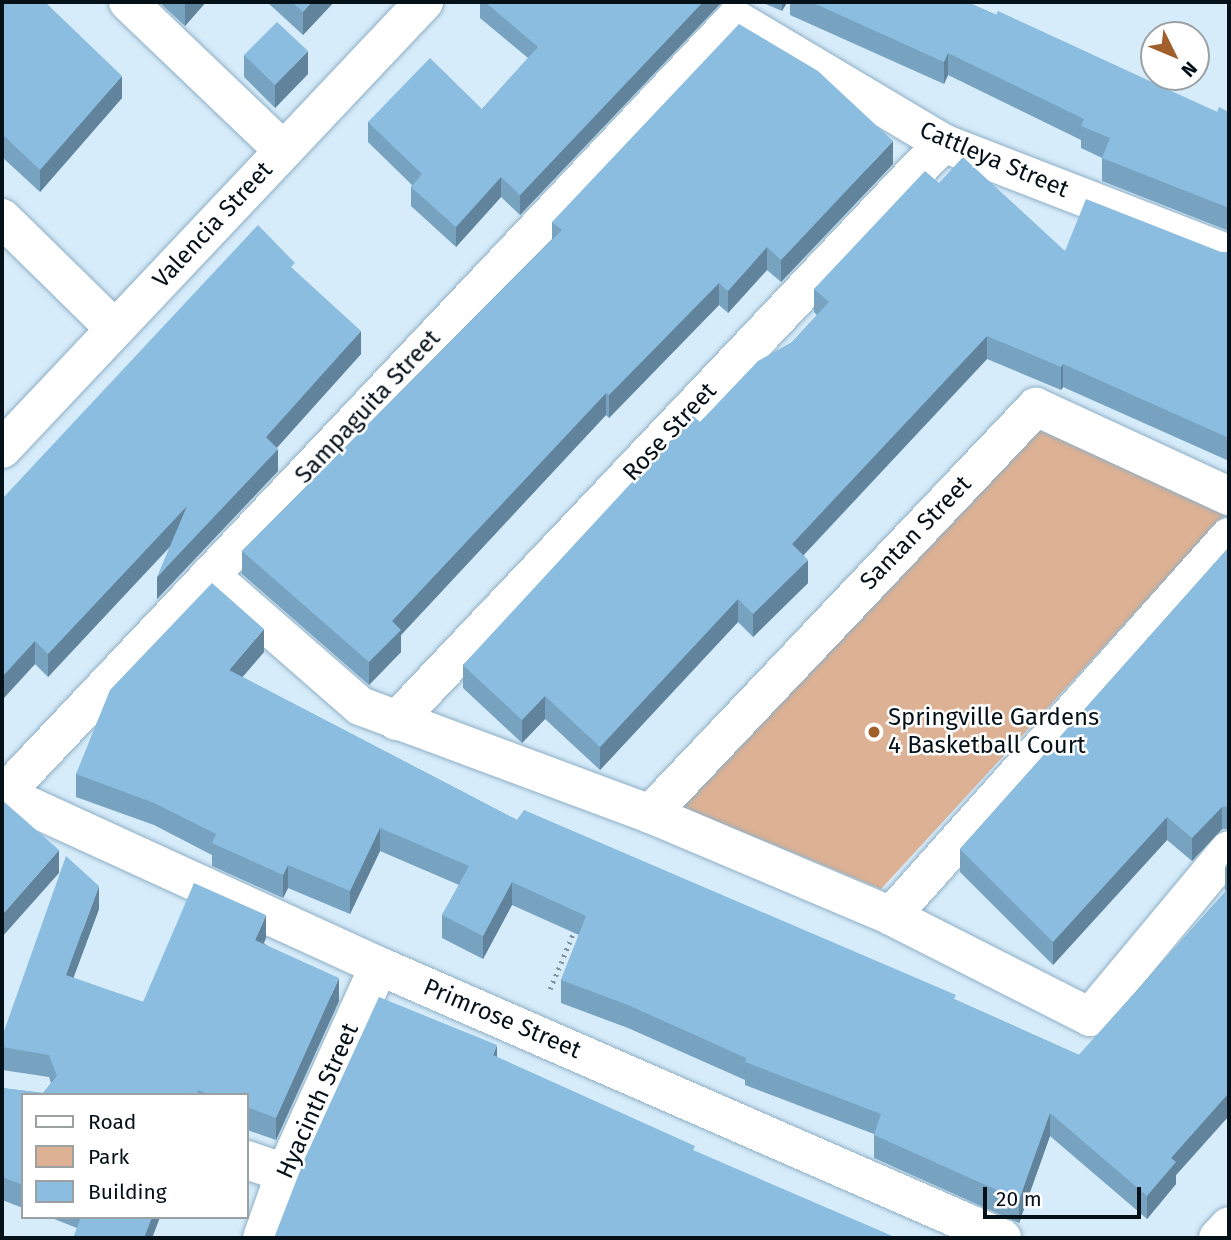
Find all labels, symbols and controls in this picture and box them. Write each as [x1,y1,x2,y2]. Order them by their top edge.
north arrow [1140,21,1210,91]
text: N [1177,57,1202,82]
street label: Cattleya Street [915,116,1073,204]
street label: Valencia Street [147,156,279,294]
street label: Sampaguita Street [289,324,447,490]
street label: Rose Street [617,377,723,487]
street label: Santan Street [854,470,978,596]
place label: Springville Gardens 4 Basketball Court [888,704,1099,760]
marker: Springville Gardens 4 Basketball Court [866,724,882,740]
street label: Primrose Street [419,973,585,1065]
street label: Hyacinth Street [271,1019,365,1183]
legend [21,1093,248,1219]
text: Road [88,1109,136,1135]
text: Park [88,1144,129,1170]
scale bar [986,1174,1144,1218]
text: Building [88,1179,167,1205]
text: 20 m [996,1186,1042,1212]

